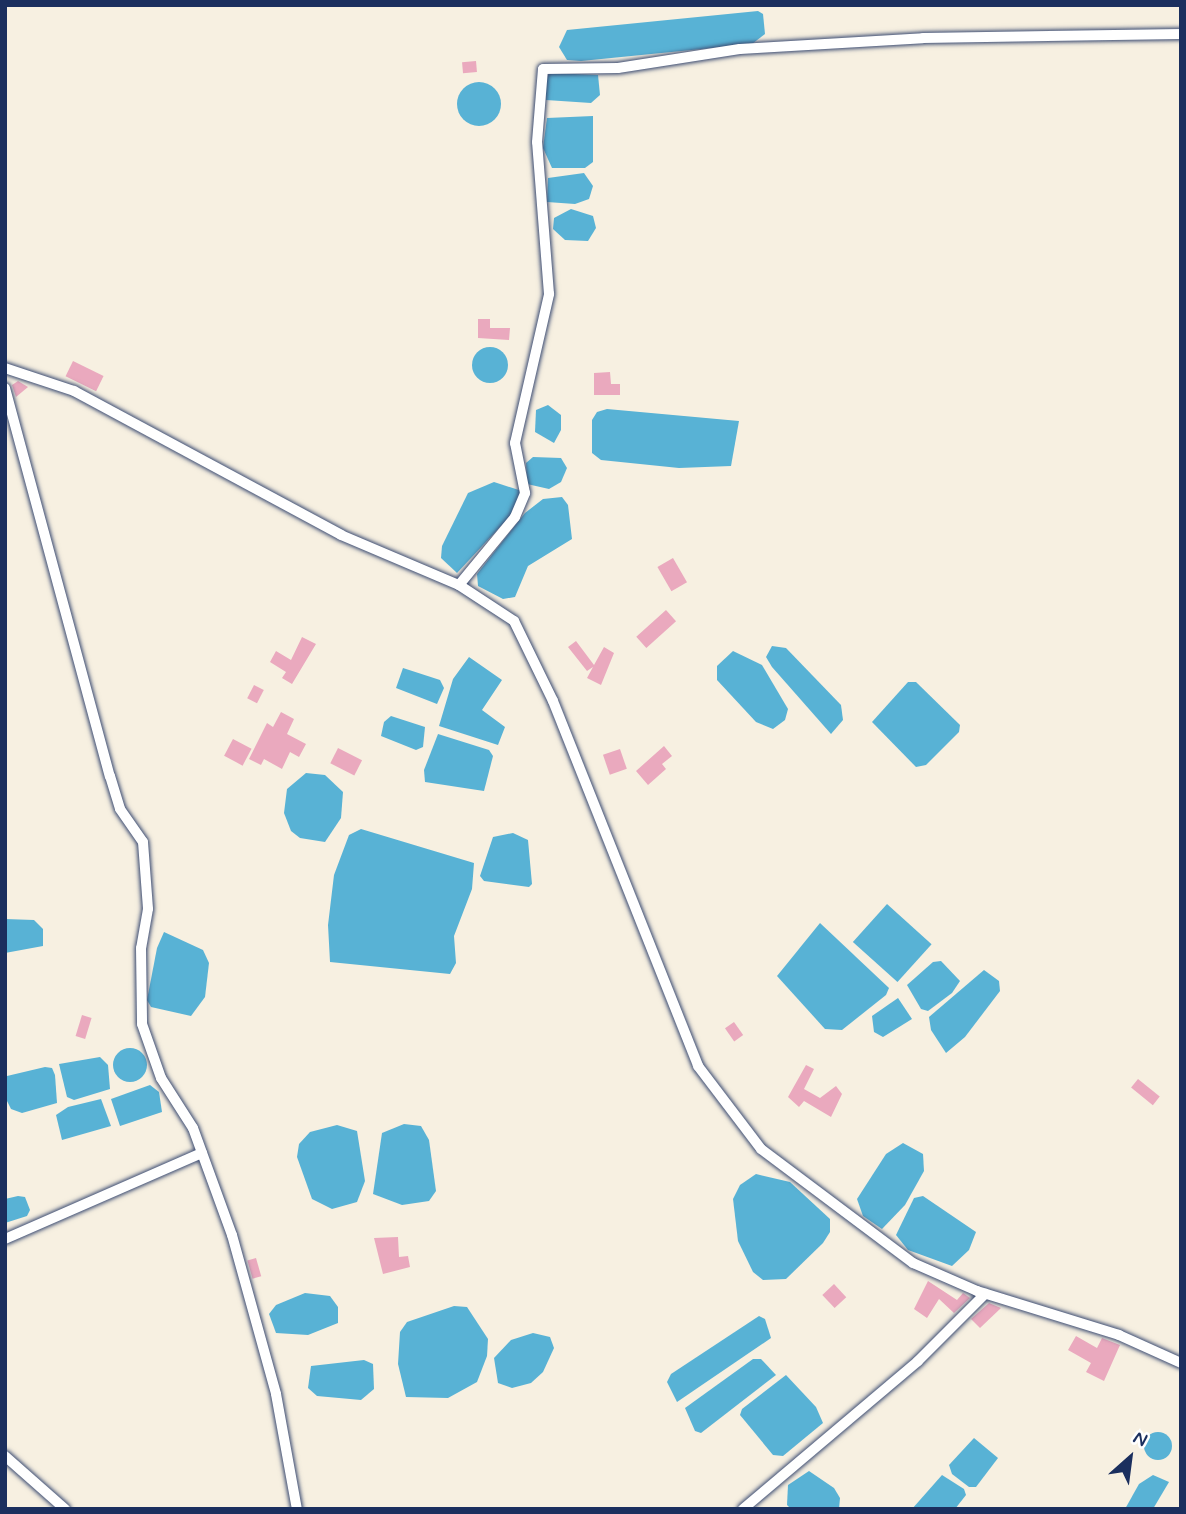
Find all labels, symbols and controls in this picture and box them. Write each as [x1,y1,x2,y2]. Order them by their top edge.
north arrow [1095,1423,1165,1493]
text: N [1129,1425,1152,1453]

